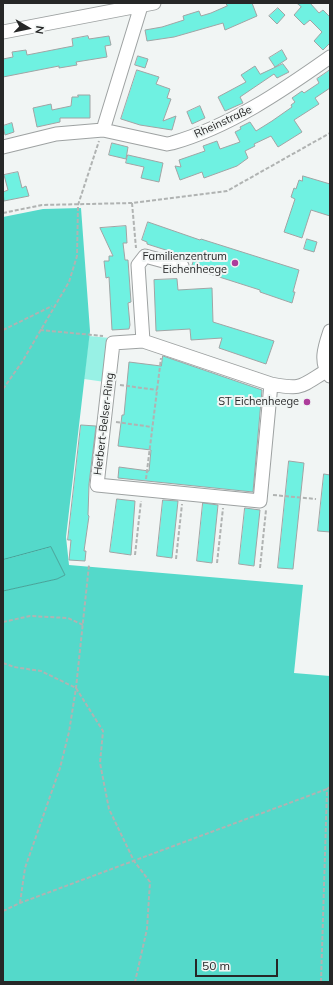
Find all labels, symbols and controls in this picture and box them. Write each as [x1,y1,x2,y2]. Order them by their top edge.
north arrow [8,8,48,48]
text: N [32,25,47,35]
street label: Rheinstraße [192,103,254,141]
place label: Familienzentrum Eichenheege [143,250,227,276]
marker: Familienzentrum Eichenheege [230,258,240,268]
street label: Herbert-Belser-Ring [91,372,117,476]
place label: ST Eichenheege [218,395,299,409]
marker: ST Eichenheege [302,397,312,407]
scale bar [197,951,280,977]
text: 50 m [202,958,230,973]

